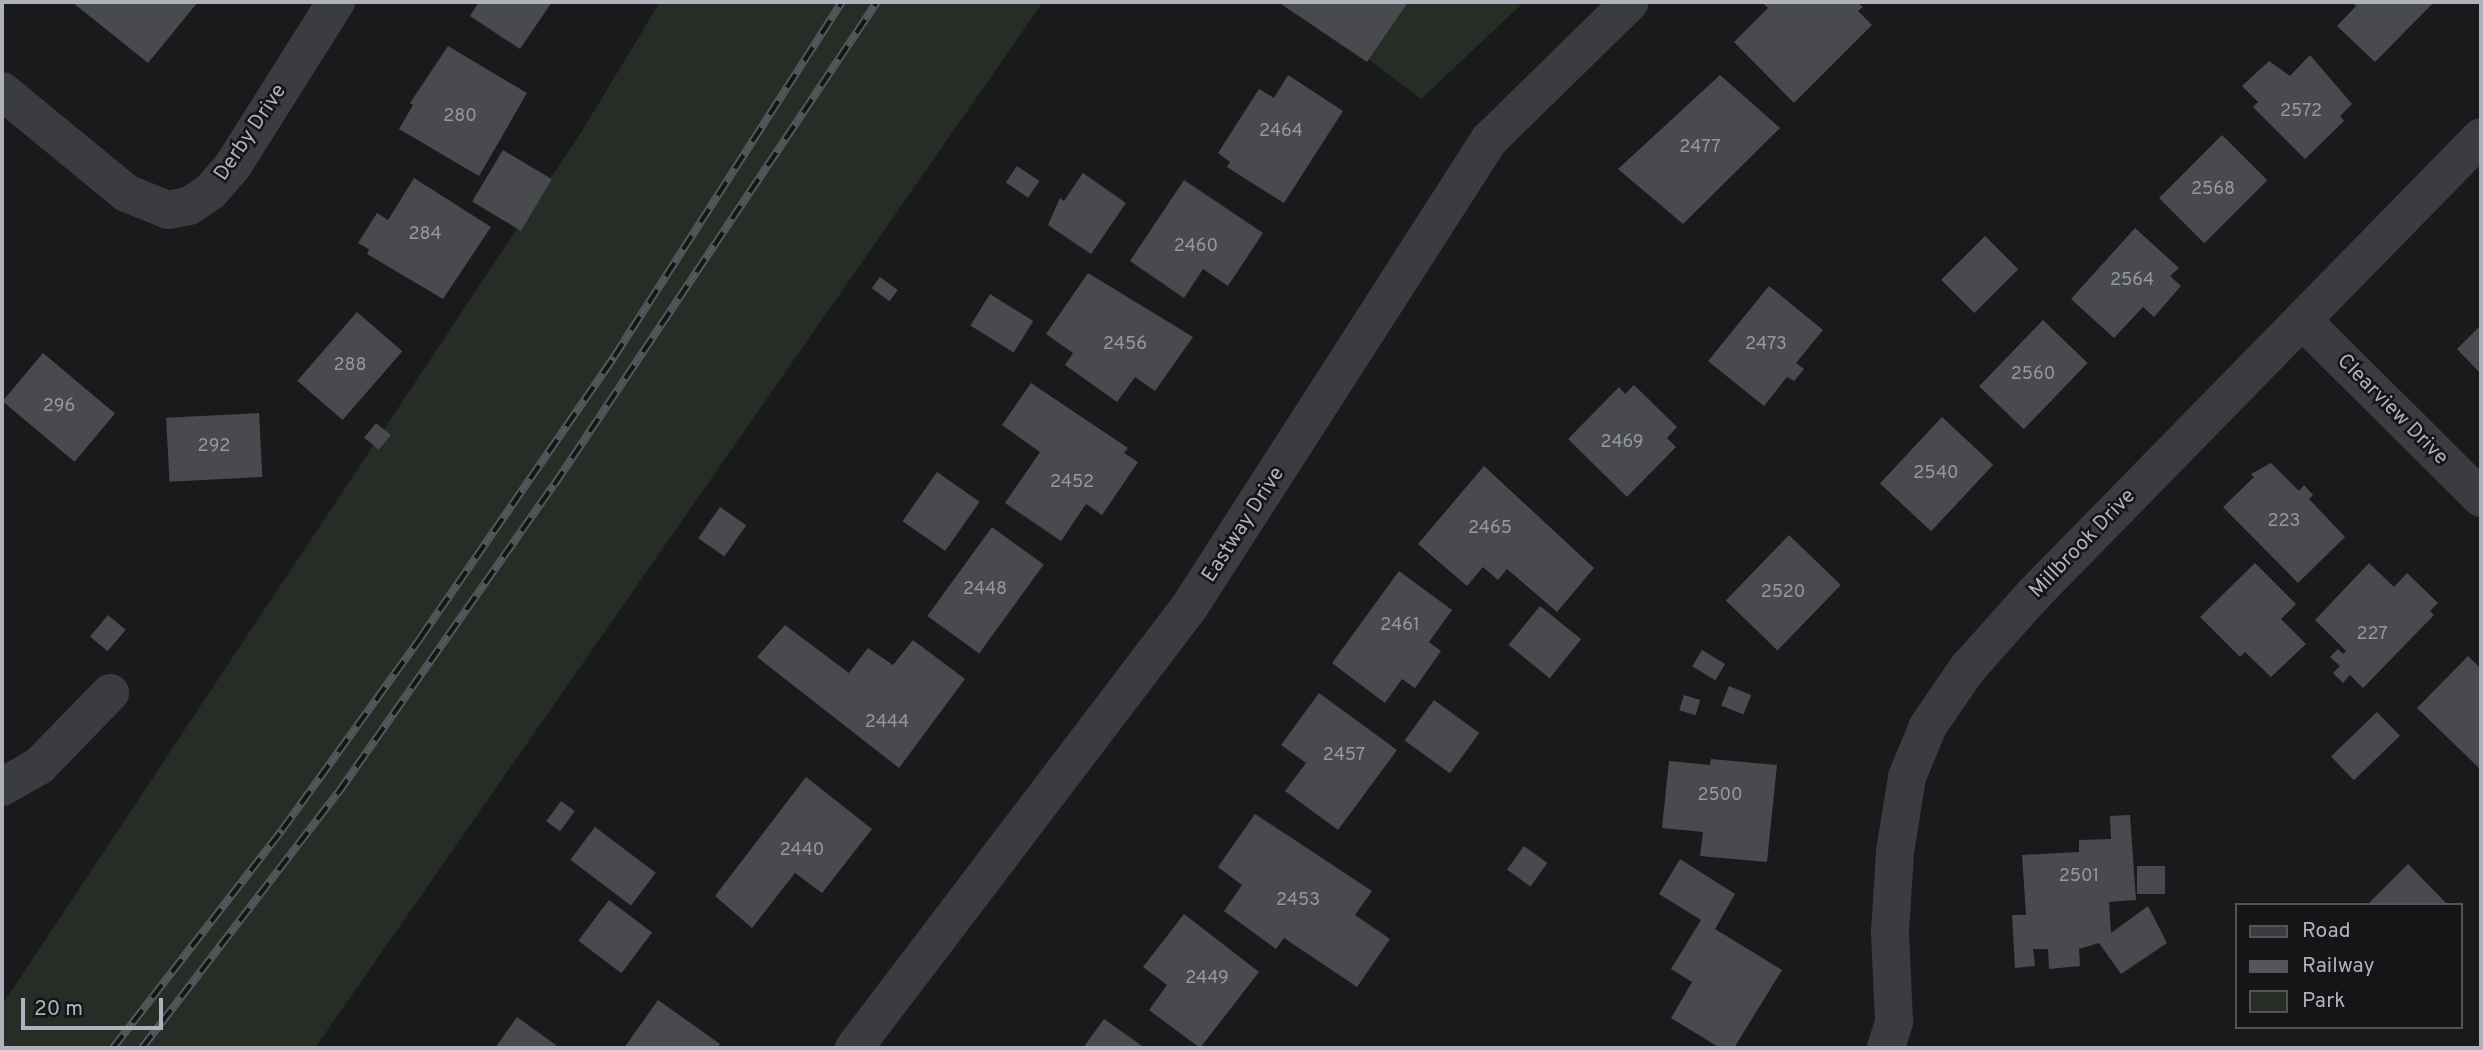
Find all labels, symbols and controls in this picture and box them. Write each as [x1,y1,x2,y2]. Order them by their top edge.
street label: Derby Drive [209,80,293,186]
house number: 2572 [2280,101,2322,123]
house number: 280 [443,106,477,128]
house number: 2464 [1259,121,1303,143]
house number: 2477 [1679,137,1721,159]
house number: 2568 [2191,179,2235,201]
house number: 284 [408,224,442,246]
house number: 2460 [1174,236,1218,258]
house number: 2564 [2110,270,2154,292]
house number: 2456 [1103,334,1147,356]
house number: 2473 [1745,334,1787,356]
street label: Clearview Drive [2331,349,2453,471]
house number: 288 [333,355,367,377]
house number: 2560 [2011,364,2055,386]
house number: 296 [43,396,75,418]
house number: 2469 [1601,432,1643,454]
house number: 292 [198,436,230,458]
street label: Eastway Drive [1197,463,1291,587]
house number: 2540 [1913,463,1959,485]
house number: 2452 [1050,472,1094,494]
street label: Millbrook Drive [2025,484,2141,604]
house number: 223 [2268,511,2300,533]
house number: 2465 [1468,518,1512,540]
house number: 2448 [963,579,1007,601]
house number: 2520 [1761,582,1805,604]
house number: 2461 [1380,615,1420,637]
house number: 227 [2356,624,2388,646]
house number: 2444 [865,712,909,734]
house number: 2457 [1323,745,1365,767]
house number: 2500 [1697,785,1743,807]
house number: 2440 [780,840,824,862]
house number: 2501 [2059,866,2099,888]
house number: 2453 [1276,890,1320,912]
legend [2234,903,2462,1029]
text: Road [2302,918,2351,945]
text: Railway [2302,953,2375,980]
house number: 2449 [1185,968,1229,990]
scale bar [24,984,166,1028]
text: Park [2302,988,2345,1015]
text: 20 m [34,996,83,1023]

